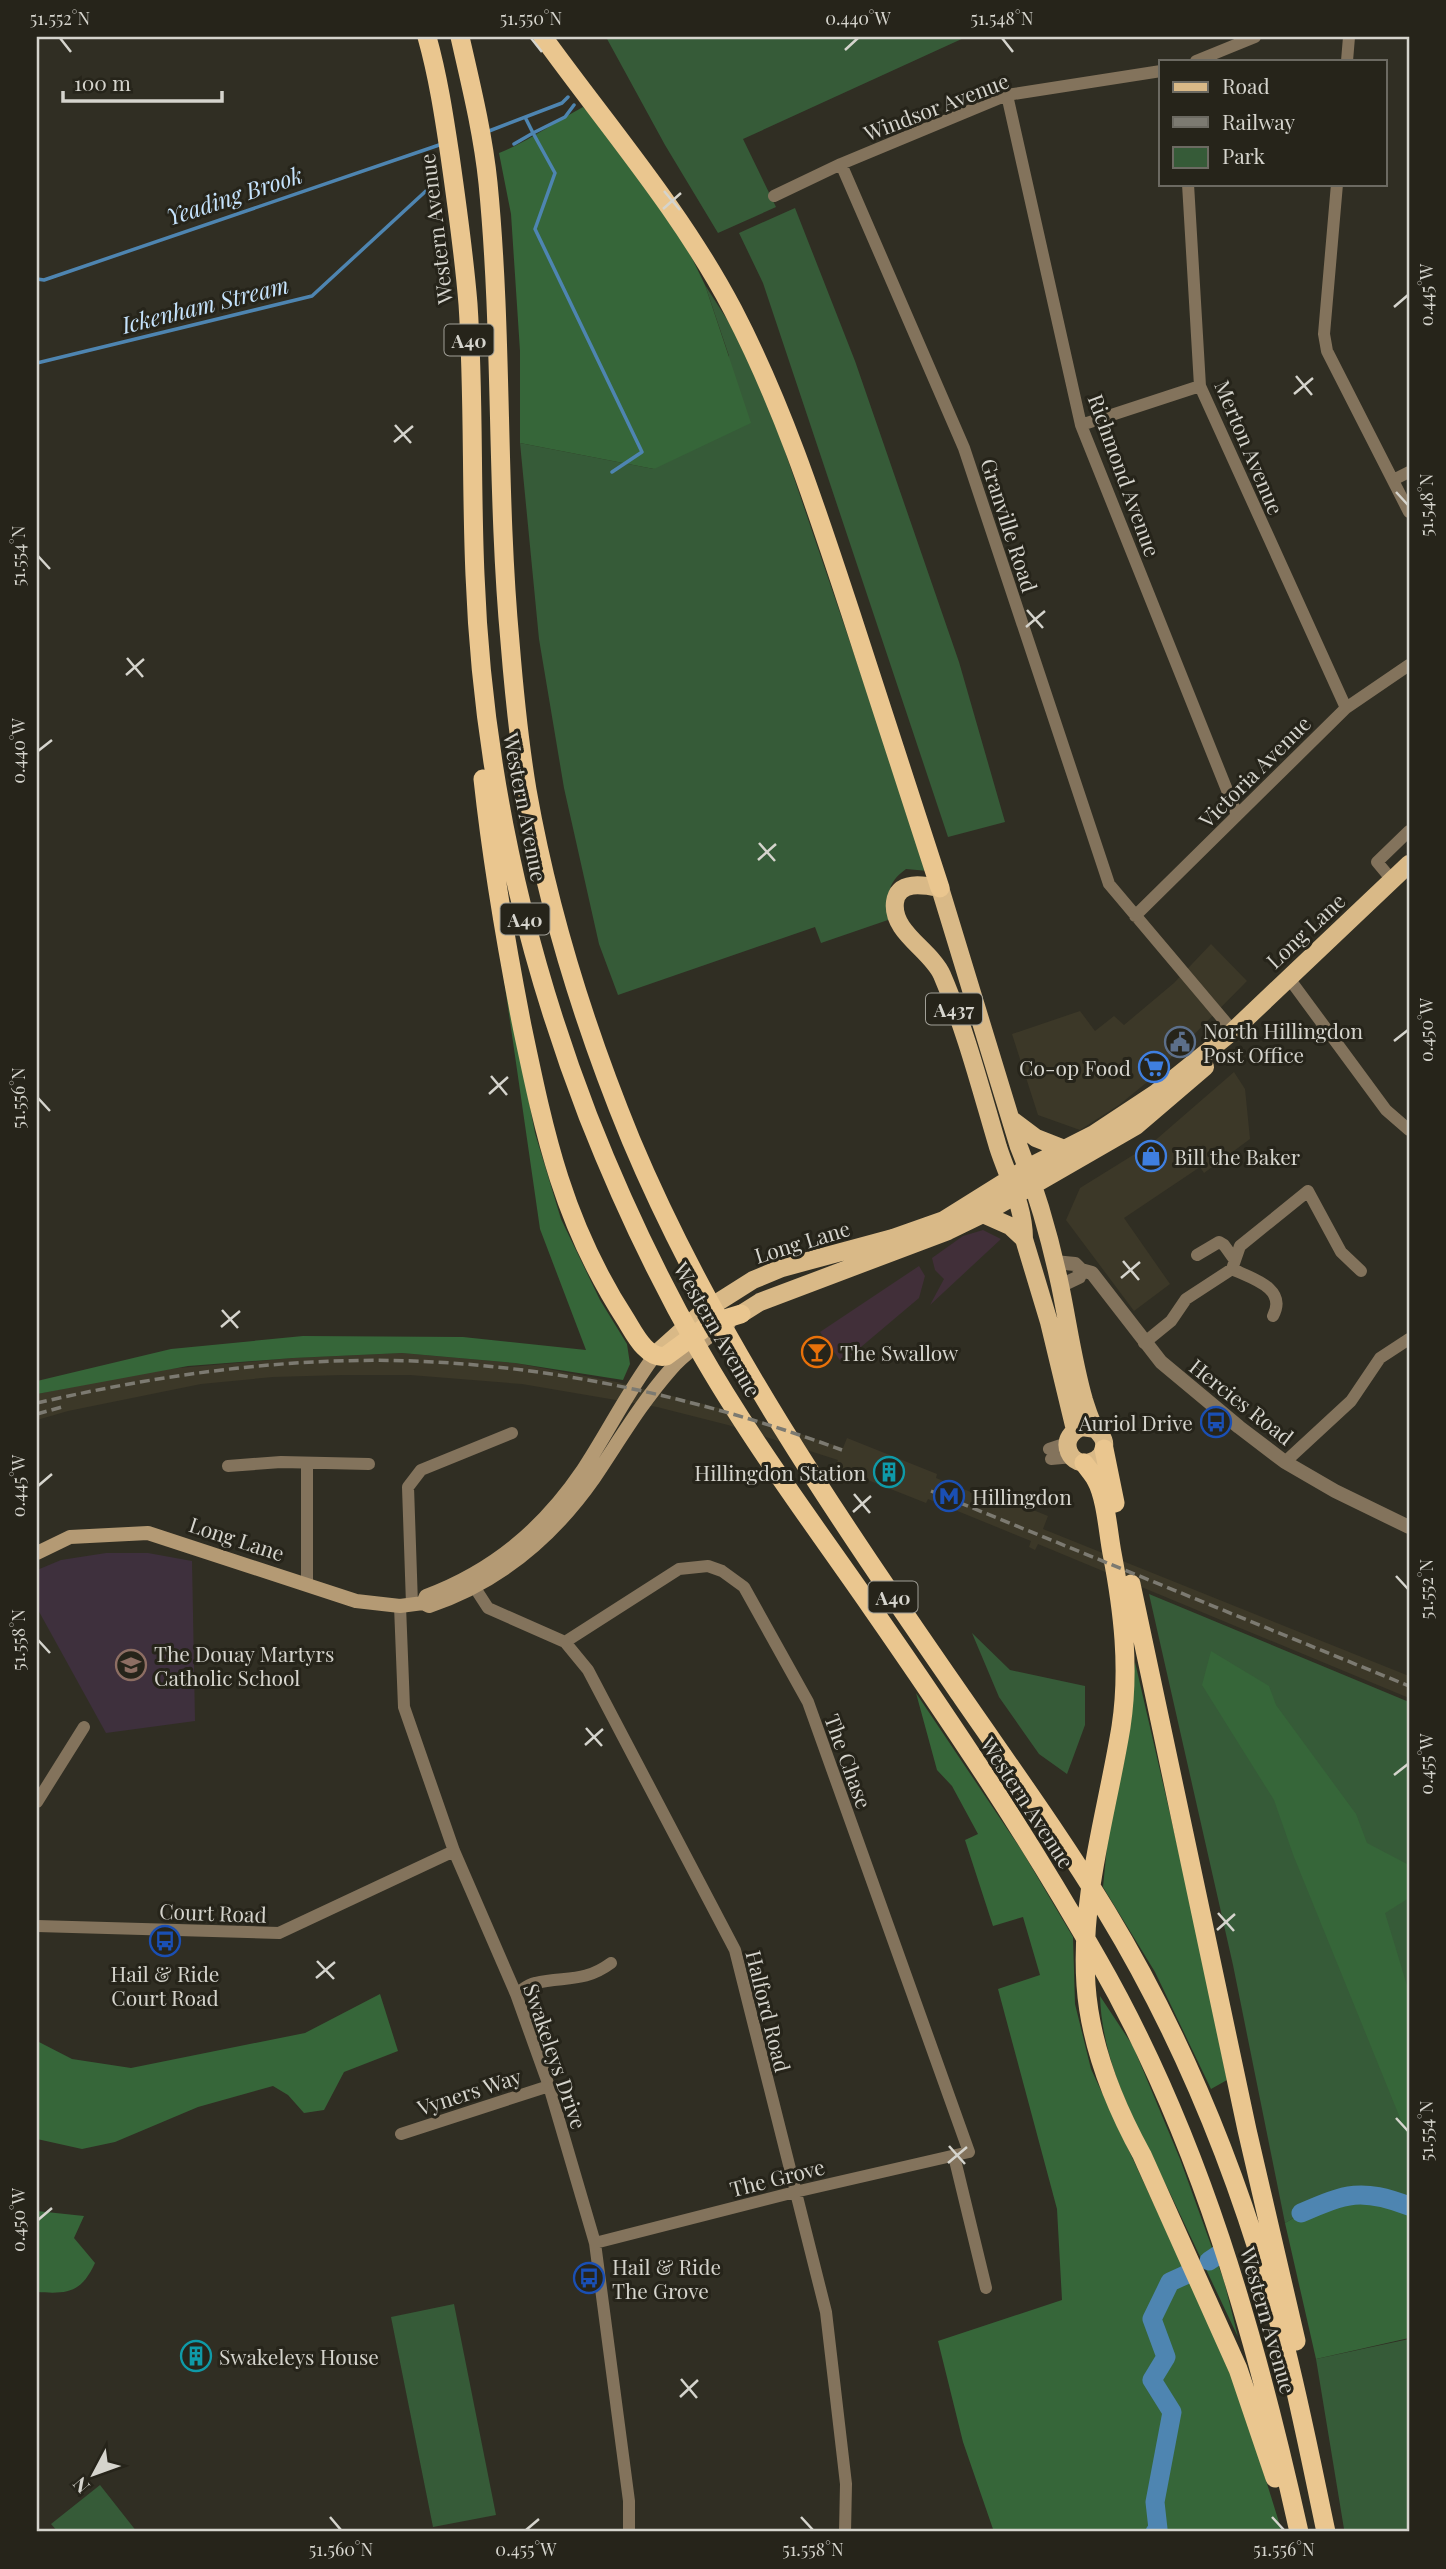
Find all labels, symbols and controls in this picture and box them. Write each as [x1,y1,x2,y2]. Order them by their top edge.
text: 51.552°N [30,6,91,30]
text: 51.550°N [500,6,563,30]
text: 0.440°W [825,6,892,30]
text: 51.548°N [970,6,1034,30]
scale bar [63,60,222,104]
legend [1159,60,1386,186]
street label: Windsor Avenue [859,66,1012,147]
text: 100 m [74,68,131,96]
text: Road [1222,71,1270,99]
text: Railway [1222,107,1296,135]
text: Park [1222,141,1266,169]
street label: Western Avenue [412,152,458,307]
water label: Yeading Brook [162,158,306,232]
text: 0.445°W [1414,263,1438,326]
water label: Ickenham Stream [117,268,292,340]
road number: A40 [444,324,494,356]
street label: Merton Avenue [1209,376,1291,518]
street label: Richmond Avenue [1083,390,1167,560]
street label: Granville Road [975,455,1045,595]
text: 51.548°N [1414,473,1438,537]
text: 51.554°N [6,525,30,586]
street label: Victoria Avenue [1191,709,1316,834]
text: 0.440°W [6,717,30,784]
street label: Western Avenue [498,729,554,884]
street label: Long Lane [1259,886,1351,974]
road number: A40 [500,903,550,934]
road number: A437 [926,993,982,1024]
text: 0.450°W [1414,997,1438,1062]
place label: North Hillingdon Post Office [1203,1016,1363,1068]
public building icon: North Hillingdon Post Office [1163,1025,1197,1059]
supermarket icon: Co-op Food [1137,1050,1171,1084]
place label: Co-op Food [1019,1053,1131,1081]
text: 51.556°N [6,1067,30,1129]
shop icon: Bill the Baker [1134,1139,1168,1173]
place label: Bill the Baker [1174,1142,1301,1170]
street label: Long Lane [751,1213,853,1269]
street label: Western Avenue [668,1256,768,1402]
bar icon: The Swallow [800,1335,834,1369]
place label: The Swallow [840,1338,959,1366]
street label: Hercies Road [1184,1352,1300,1450]
bus stop icon: Auriol Drive [1199,1405,1233,1439]
place label: Auriol Drive [1078,1408,1193,1436]
text: 0.445°W [6,1454,30,1517]
building icon: Hillingdon Station [872,1455,906,1489]
place label: Hillingdon Station [694,1458,866,1486]
metro station icon: Hillingdon [932,1479,966,1513]
place label: Hillingdon [972,1482,1072,1510]
street label: Long Lane [186,1509,288,1567]
text: 51.552°N [1414,1558,1438,1619]
road number: A40 [868,1582,917,1612]
text: 51.558°N [6,1609,30,1671]
place label: The Douay Martyrs Catholic School [154,1639,334,1691]
school or university icon: The Douay Martyrs Catholic School [114,1648,148,1682]
street label: The Chase [819,1710,879,1812]
street label: Western Avenue [975,1730,1081,1873]
text: 0.455°W [1414,1733,1438,1795]
street label: Court Road [159,1896,267,1928]
bus stop icon: Hail & Ride Court Road [148,1924,182,1958]
street label: Halford Road [740,1947,798,2075]
place label: Hail & Ride Court Road [110,1959,220,2011]
street label: Swakeleys Drive [518,1980,594,2132]
street label: Vyners Way [412,2061,525,2121]
text: 51.554°N [1414,2100,1438,2161]
street label: The Grove [727,2152,827,2202]
text: 0.450°W [6,2187,30,2252]
street label: Western Avenue [1234,2242,1303,2397]
place label: Hail & Ride The Grove [612,2252,721,2304]
bus stop icon: Hail & Ride The Grove [572,2261,606,2295]
building icon: Swakeleys House [179,2339,213,2373]
place label: Swakeleys House [219,2342,379,2370]
north arrow [60,2440,130,2510]
text: N [66,2472,95,2500]
text: 51.560°N [309,2537,373,2561]
text: 0.455°W [495,2537,557,2561]
text: 51.558°N [782,2537,844,2561]
text: 51.556°N [1253,2537,1315,2561]

